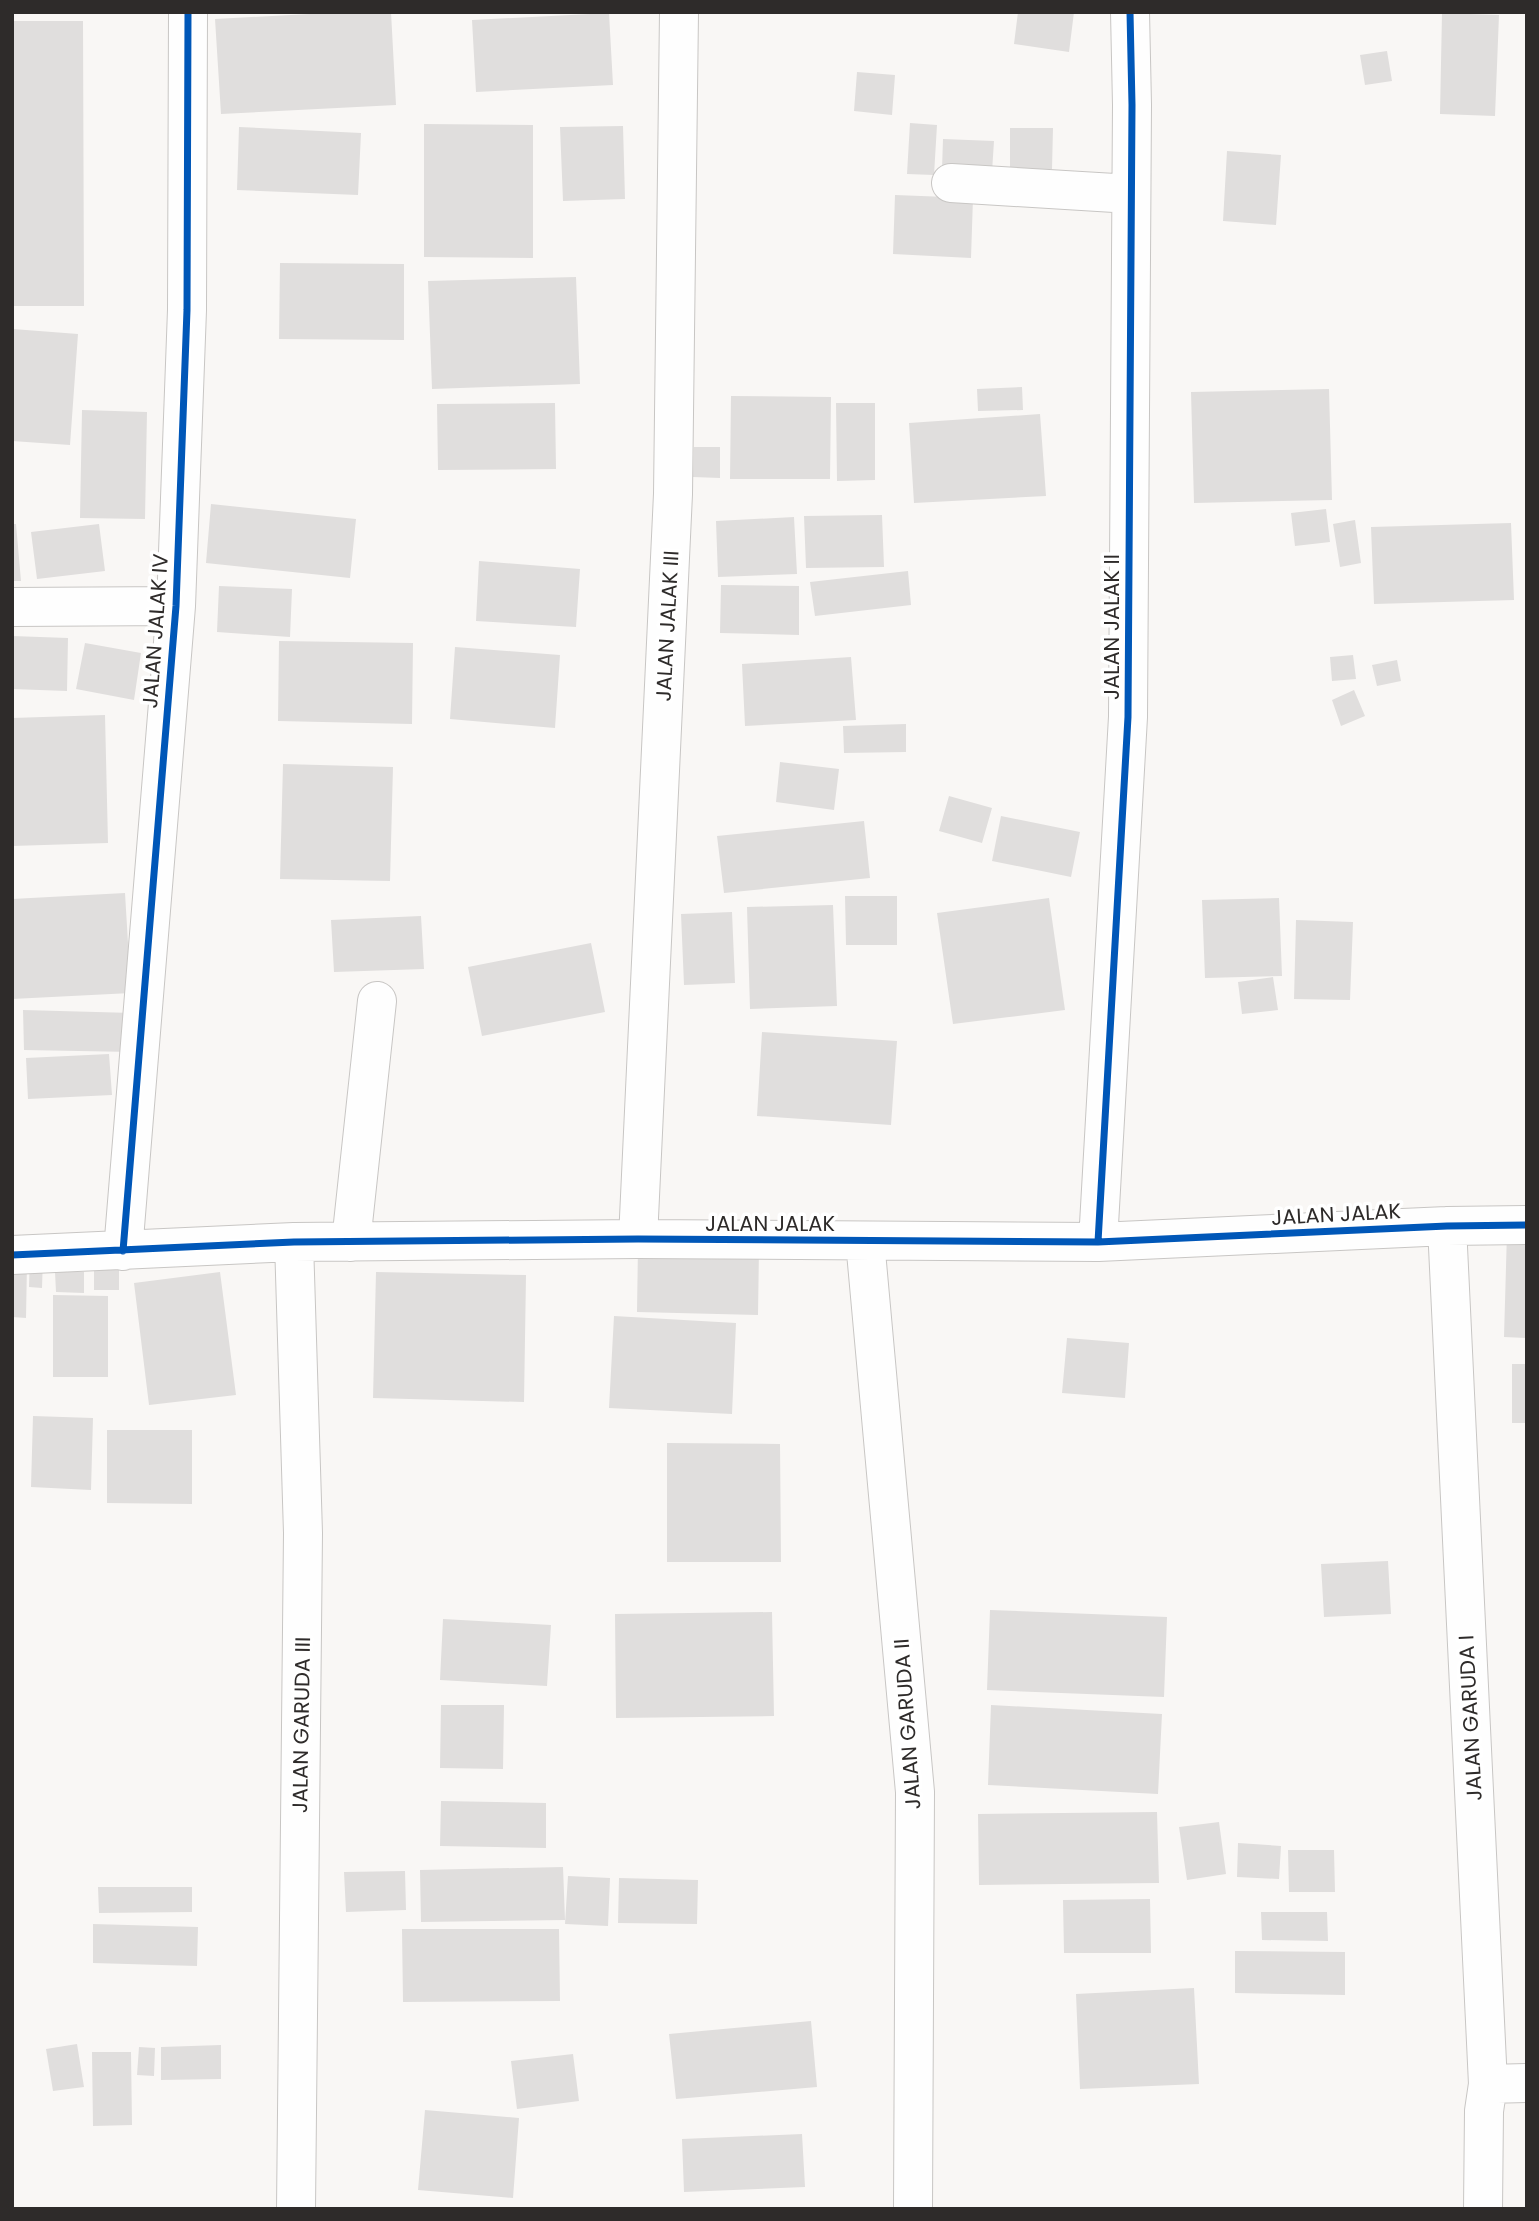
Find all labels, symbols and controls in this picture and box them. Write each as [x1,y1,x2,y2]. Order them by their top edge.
street label: JALAN JALAK III [649,550,685,702]
street label: JALAN JALAK IV [135,553,175,709]
street label: JALAN JALAK II [1097,554,1126,700]
street label: JALAN JALAK [1270,1196,1402,1232]
street label: JALAN JALAK [705,1209,835,1238]
street label: JALAN GARUDA I [1451,1634,1489,1802]
street label: JALAN GARUDA III [285,1637,317,1813]
street label: JALAN GARUDA II [887,1638,927,1810]

